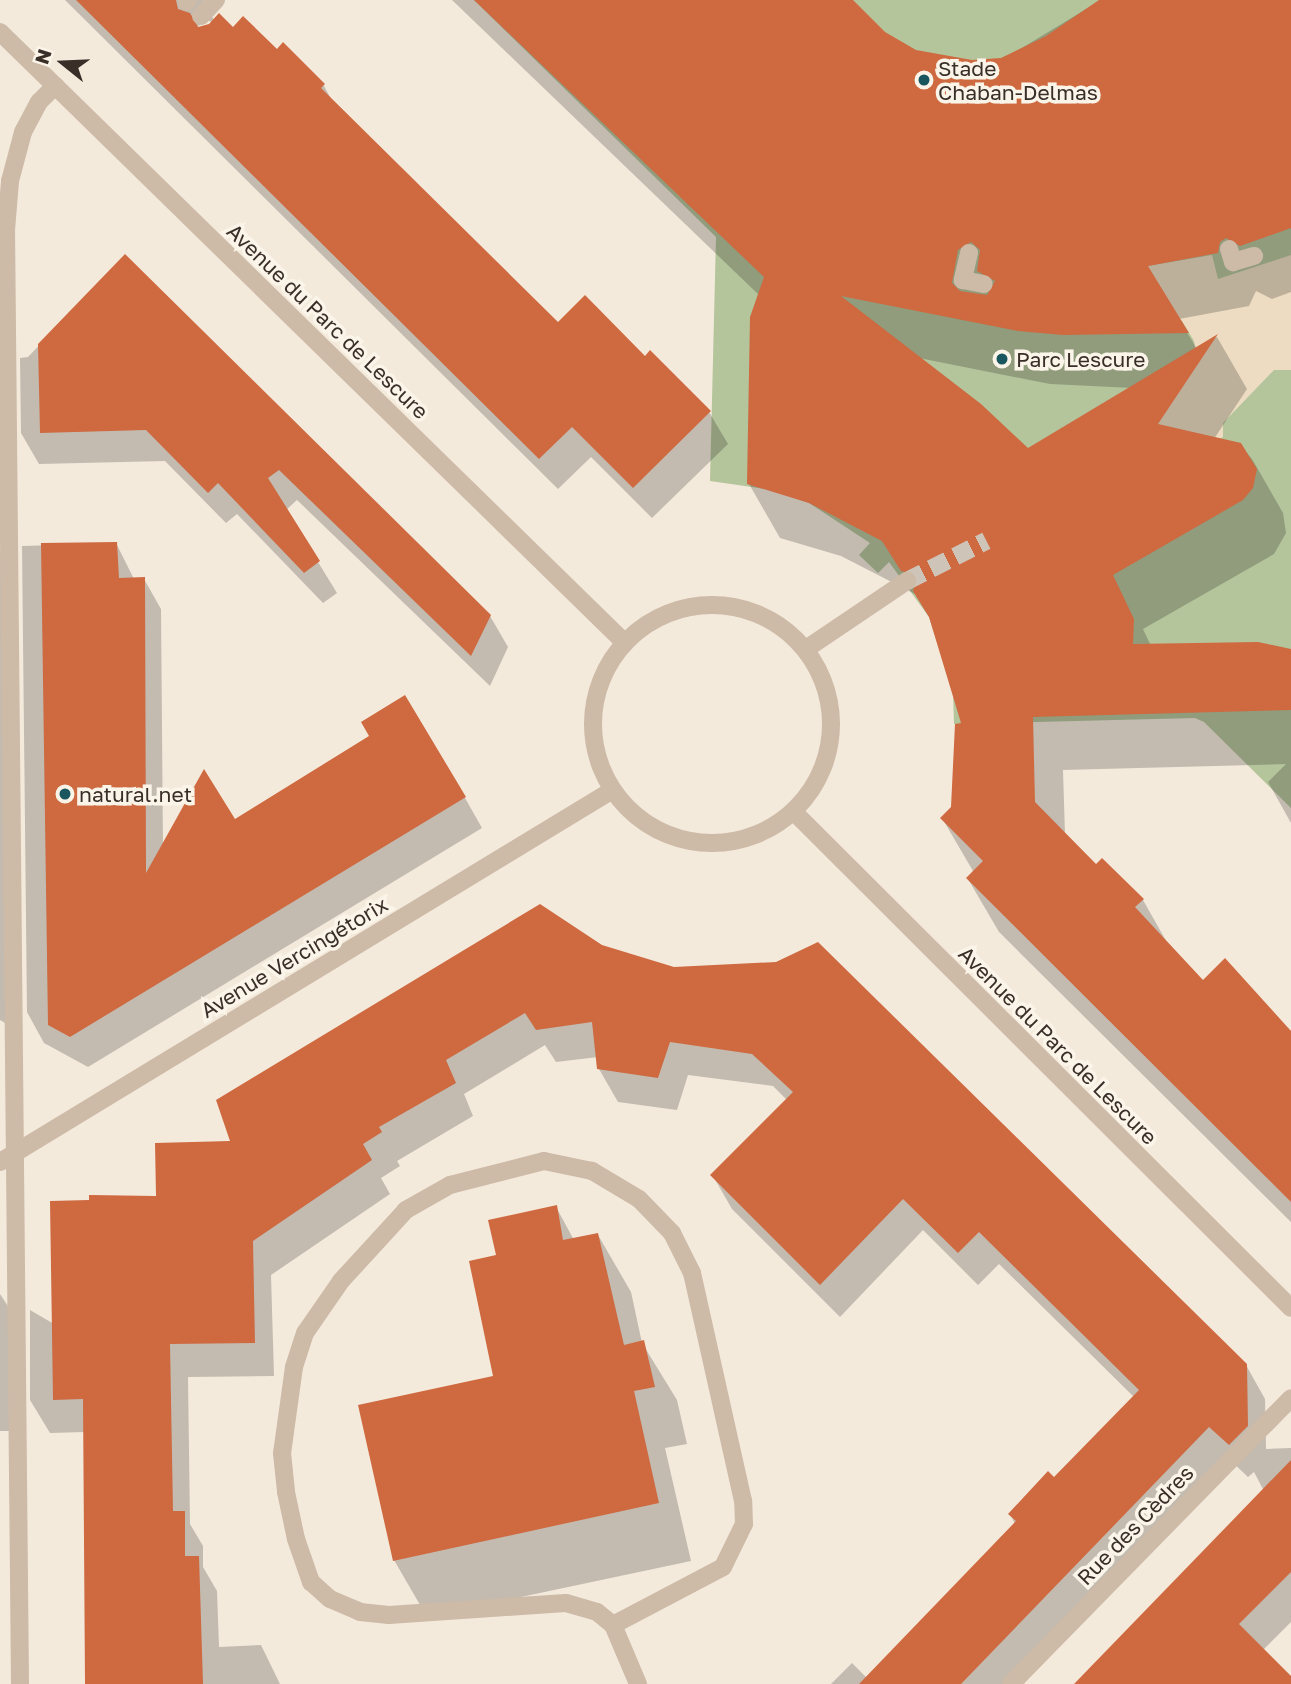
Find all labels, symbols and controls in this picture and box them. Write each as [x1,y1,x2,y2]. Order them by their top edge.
north arrow [28,28,98,98]
text: N [29,46,56,67]
place label: Stade Chaban-Delmas [938,55,1098,105]
marker: Stade Chaban-Delmas [916,72,932,88]
street label: Avenue du Parc de Lescure [222,218,434,424]
place label: Parc Lescure [1016,346,1145,372]
marker: Parc Lescure [994,351,1010,367]
place label: natural.net [79,781,192,807]
marker: natural.net [57,786,73,802]
street label: Avenue Vercingétorix [196,891,392,1023]
street label: Avenue du Parc de Lescure [954,941,1162,1149]
street label: Rue des Cèdres [1072,1460,1198,1590]

